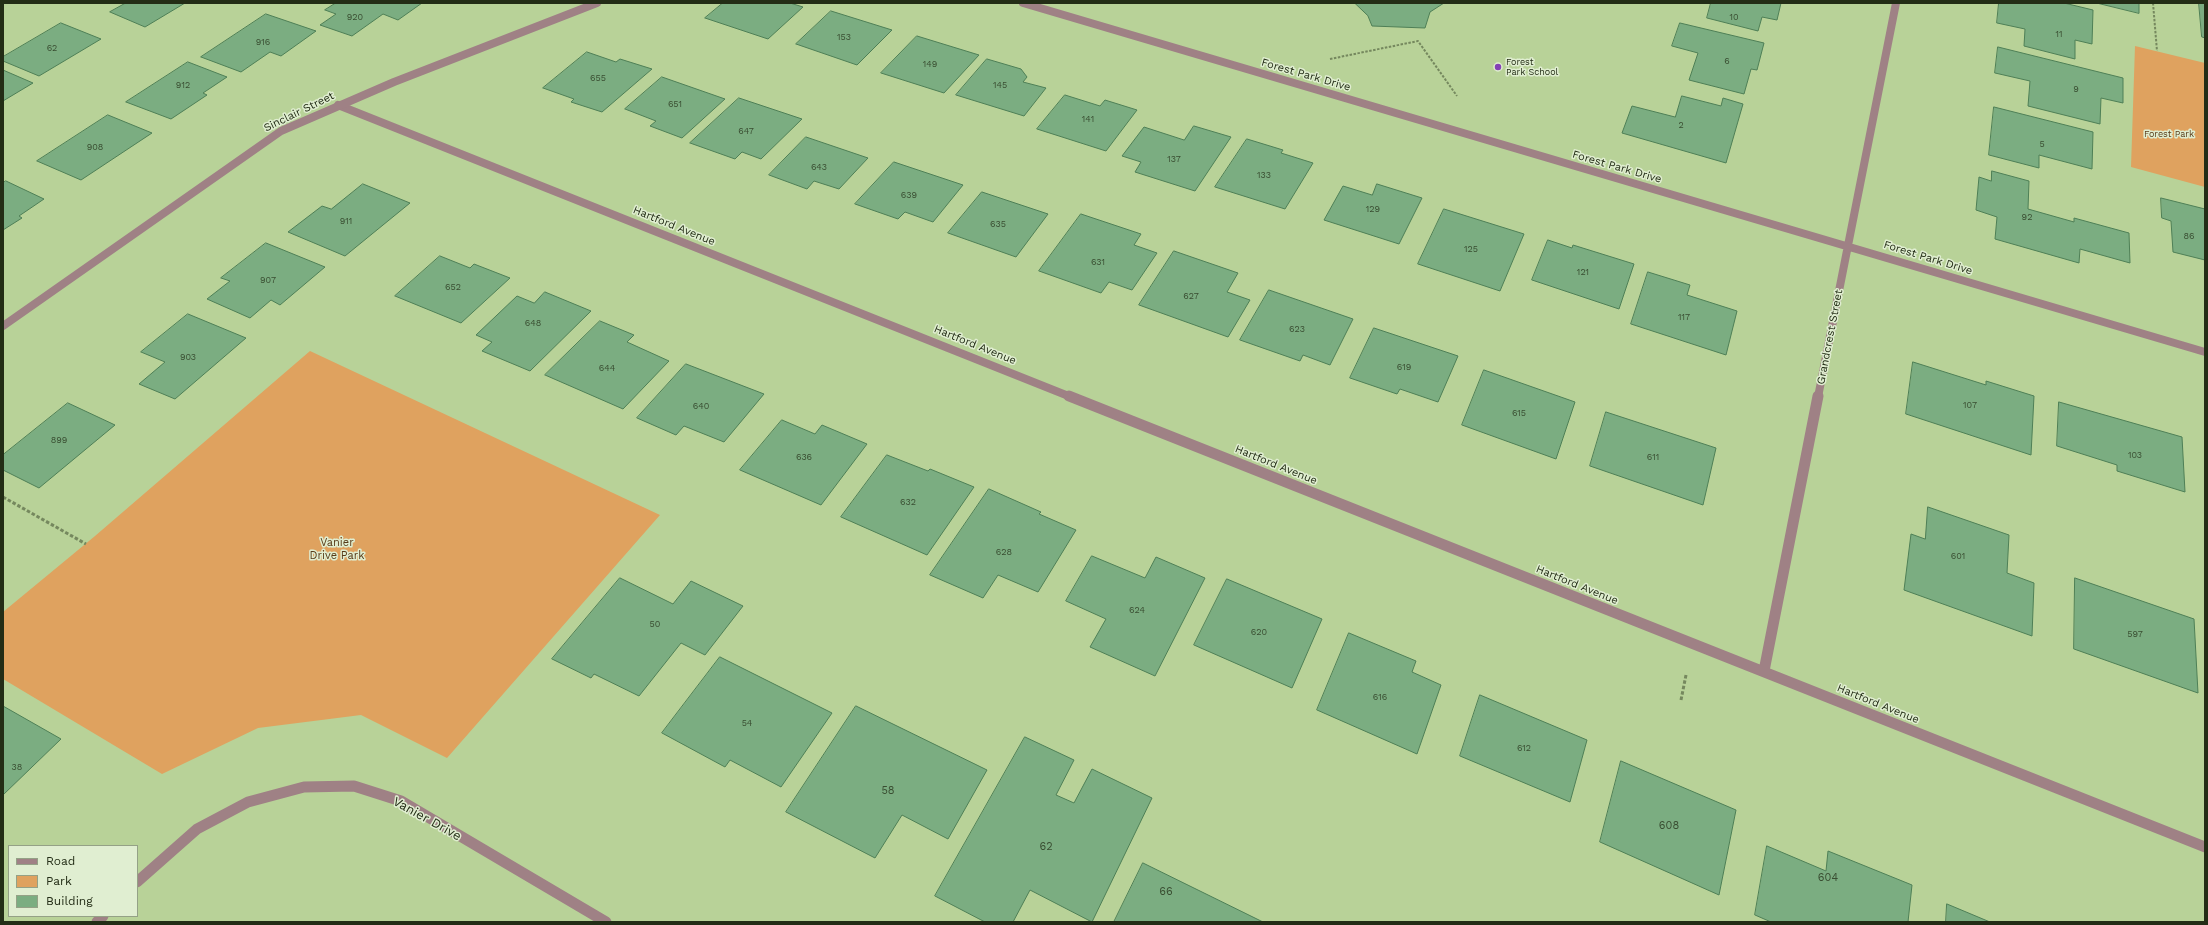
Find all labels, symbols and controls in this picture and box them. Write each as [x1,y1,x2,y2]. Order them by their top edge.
house number: 920 [347,12,363,22]
house number: 10 [1729,12,1739,22]
house number: 11 [2055,29,2063,39]
house number: 153 [837,32,851,42]
house number: 916 [256,37,270,47]
house number: 62 [47,43,57,53]
street label: Forest Park Drive [1260,56,1352,94]
house number: 6 [1724,56,1730,66]
place label: Forest Park School [1506,57,1558,78]
house number: 149 [923,59,937,69]
marker: Forest Park School [1493,62,1503,72]
house number: 655 [590,73,606,83]
house number: 912 [176,80,190,90]
house number: 145 [993,80,1007,90]
house number: 9 [2073,84,2079,94]
street label: Sinclair Street [262,89,336,135]
house number: 651 [668,99,682,109]
house number: 141 [1082,114,1094,124]
house number: 2 [1678,120,1684,130]
house number: 647 [738,126,754,136]
park label: Forest Park [2144,129,2194,139]
house number: 5 [2039,139,2045,149]
house number: 908 [87,142,103,152]
street label: Forest Park Drive [1571,148,1663,186]
house number: 137 [1167,154,1181,164]
house number: 643 [811,162,827,172]
house number: 133 [1257,170,1271,180]
house number: 639 [901,190,917,200]
street label: Hartford Avenue [631,204,717,248]
house number: 129 [1366,204,1380,214]
house number: 92 [2022,212,2032,222]
house number: 911 [340,216,352,226]
house number: 635 [990,219,1006,229]
house number: 86 [2183,231,2195,241]
street label: Forest Park Drive [1882,238,1974,278]
house number: 125 [1464,244,1478,254]
house number: 631 [1091,257,1105,267]
house number: 121 [1577,267,1589,277]
house number: 907 [260,275,276,285]
house number: 652 [445,282,461,292]
street label: Grandcrest Street [1814,288,1846,386]
house number: 627 [1183,291,1199,301]
house number: 117 [1678,312,1690,322]
house number: 648 [525,318,541,328]
street label: Hartford Avenue [932,323,1018,367]
house number: 623 [1289,324,1305,334]
house number: 903 [180,352,196,362]
house number: 619 [1397,362,1411,372]
house number: 644 [599,363,615,373]
house number: 107 [1963,400,1977,410]
house number: 640 [693,401,709,411]
house number: 615 [1512,408,1526,418]
house number: 899 [51,435,67,445]
street label: Hartford Avenue [1233,443,1319,487]
house number: 103 [2128,450,2142,460]
house number: 636 [796,452,812,462]
house number: 611 [1647,452,1659,462]
house number: 632 [900,497,916,507]
park label: Vanier Drive Park [310,536,364,562]
house number: 628 [996,547,1012,557]
house number: 601 [1951,551,1965,561]
street label: Hartford Avenue [1534,563,1620,607]
house number: 624 [1129,605,1145,615]
house number: 50 [650,619,660,629]
house number: 620 [1251,627,1267,637]
house number: 597 [2127,629,2143,639]
street label: Hartford Avenue [1835,682,1921,726]
house number: 616 [1373,692,1387,702]
house number: 54 [742,718,752,728]
house number: 612 [1517,743,1531,753]
house number: 38 [12,762,22,772]
house number: 58 [881,784,895,798]
street label: Vanier Drive [390,794,464,844]
house number: 608 [1659,819,1679,833]
house number: 62 [1039,840,1053,854]
legend [8,845,138,917]
text: Road [46,854,75,868]
house number: 604 [1818,871,1838,885]
text: Park [46,874,72,888]
house number: 66 [1159,885,1173,899]
text: Building [46,894,93,908]

